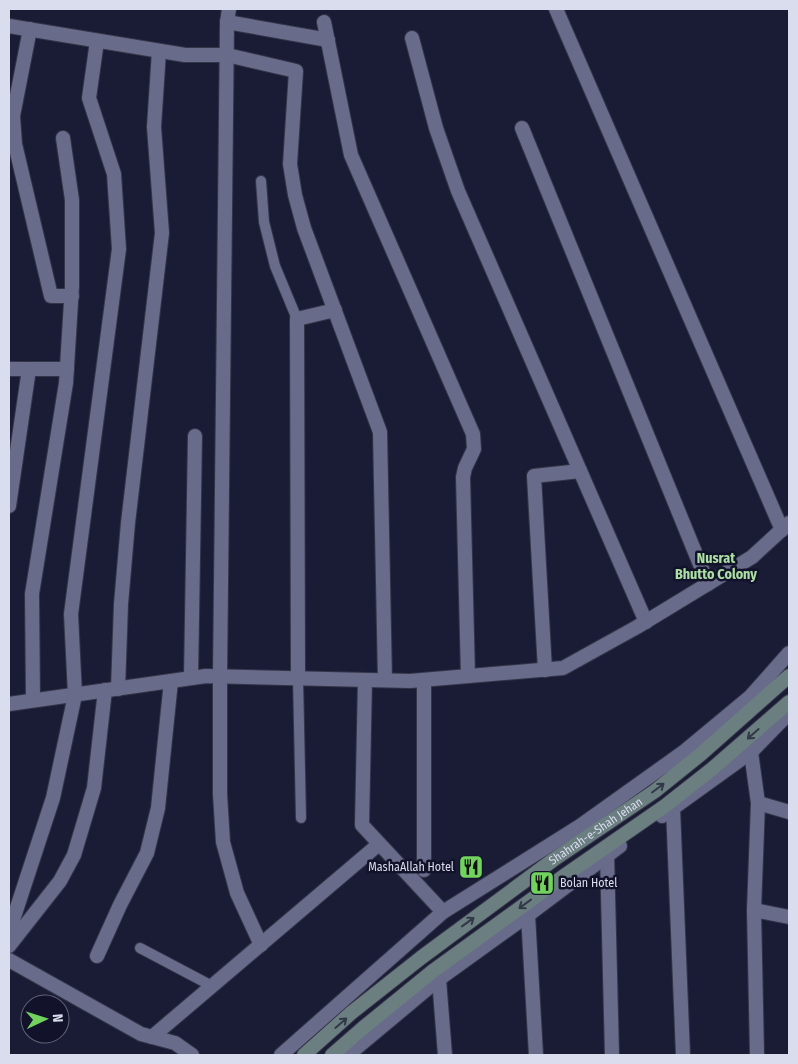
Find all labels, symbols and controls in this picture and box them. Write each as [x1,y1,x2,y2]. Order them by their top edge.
district label: Nusrat Bhutto Colony [675,550,757,583]
one-way arrow [746,728,759,740]
one-way arrow [651,782,664,793]
street label: Shahrah-e-Shah Jehan [546,795,645,868]
restaurant icon: MashaAllah Hotel [458,854,484,880]
place label: MashaAllah Hotel [368,860,454,874]
restaurant icon: Bolan Hotel [529,870,555,896]
place label: Bolan Hotel [560,876,617,890]
one-way arrow [518,899,532,909]
one-way arrow [461,917,475,927]
north arrow [20,994,70,1044]
text: N [49,1013,66,1023]
one-way arrow [334,1017,347,1028]

